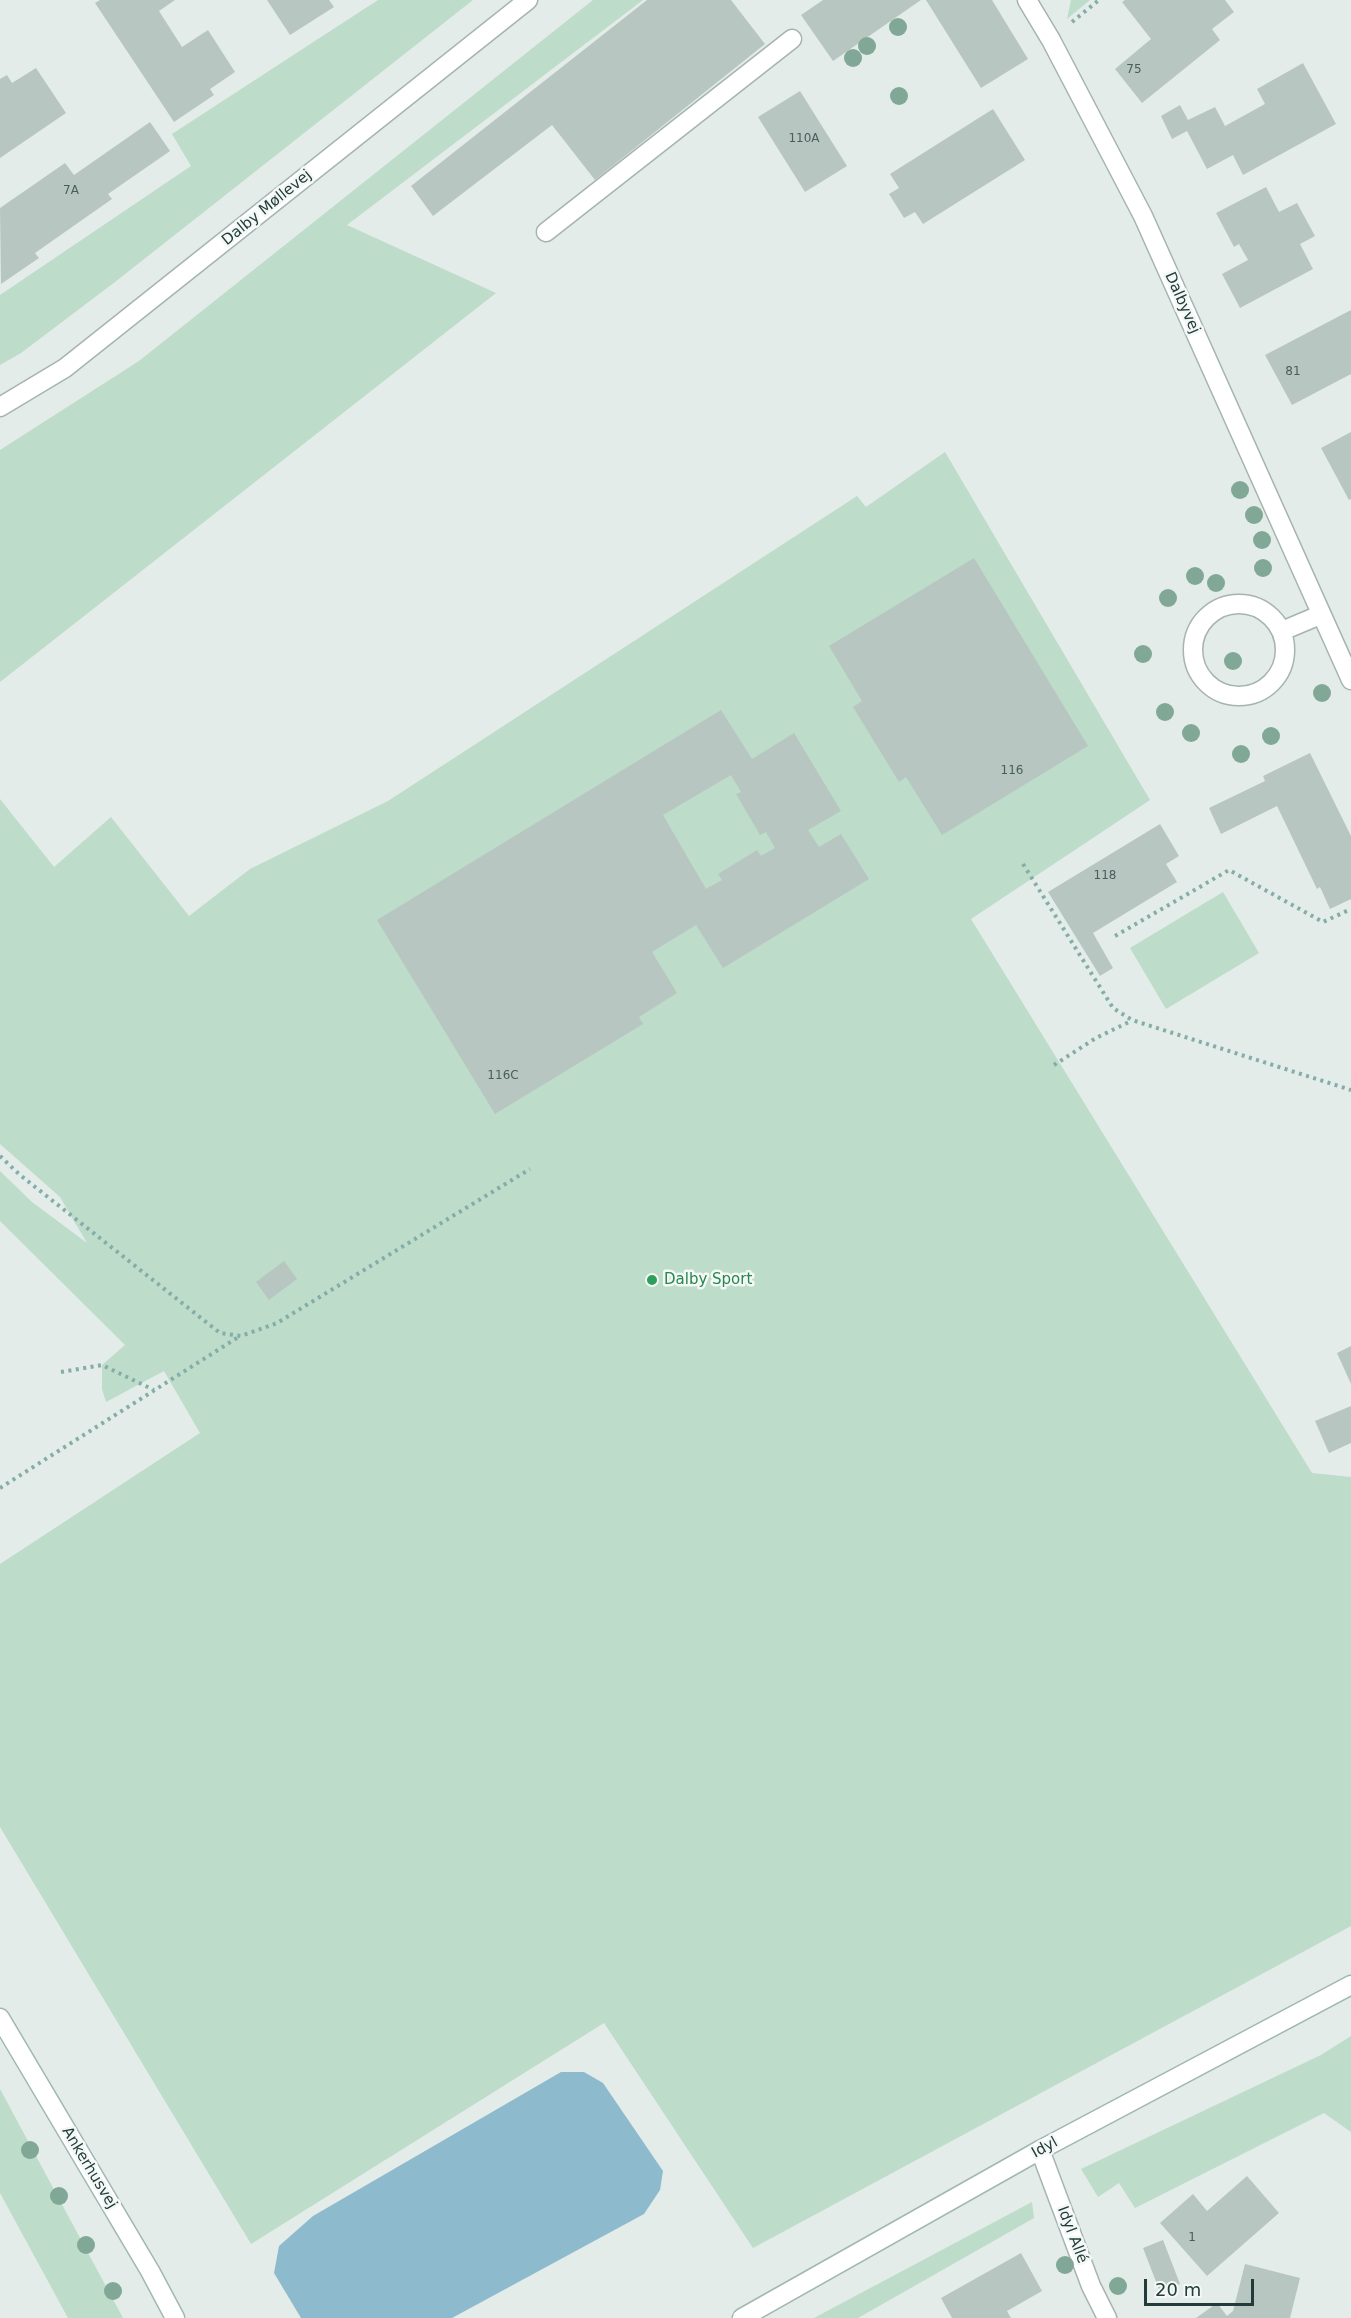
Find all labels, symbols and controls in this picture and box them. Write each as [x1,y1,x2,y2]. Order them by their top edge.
house number: 75 [1126,63,1142,77]
house number: 110A [788,132,820,146]
street label: Dalby Møllevej [219,166,315,250]
house number: 7A [63,184,79,198]
street label: Dalbyvej [1160,269,1204,337]
house number: 81 [1285,365,1301,379]
house number: 116 [1001,764,1023,778]
house number: 118 [1094,869,1116,883]
house number: 116C [487,1069,519,1083]
place label: Dalby Sport [664,1271,752,1289]
marker: Dalby Sport [645,1273,659,1287]
street label: Ankerhusvej [58,2124,120,2212]
street label: Idyl [1029,2134,1061,2162]
street label: Idyl Allé [1053,2204,1091,2266]
house number: 1 [1188,2231,1196,2245]
scale bar [1147,2267,1256,2305]
text: 20 m [1155,2279,1201,2300]

